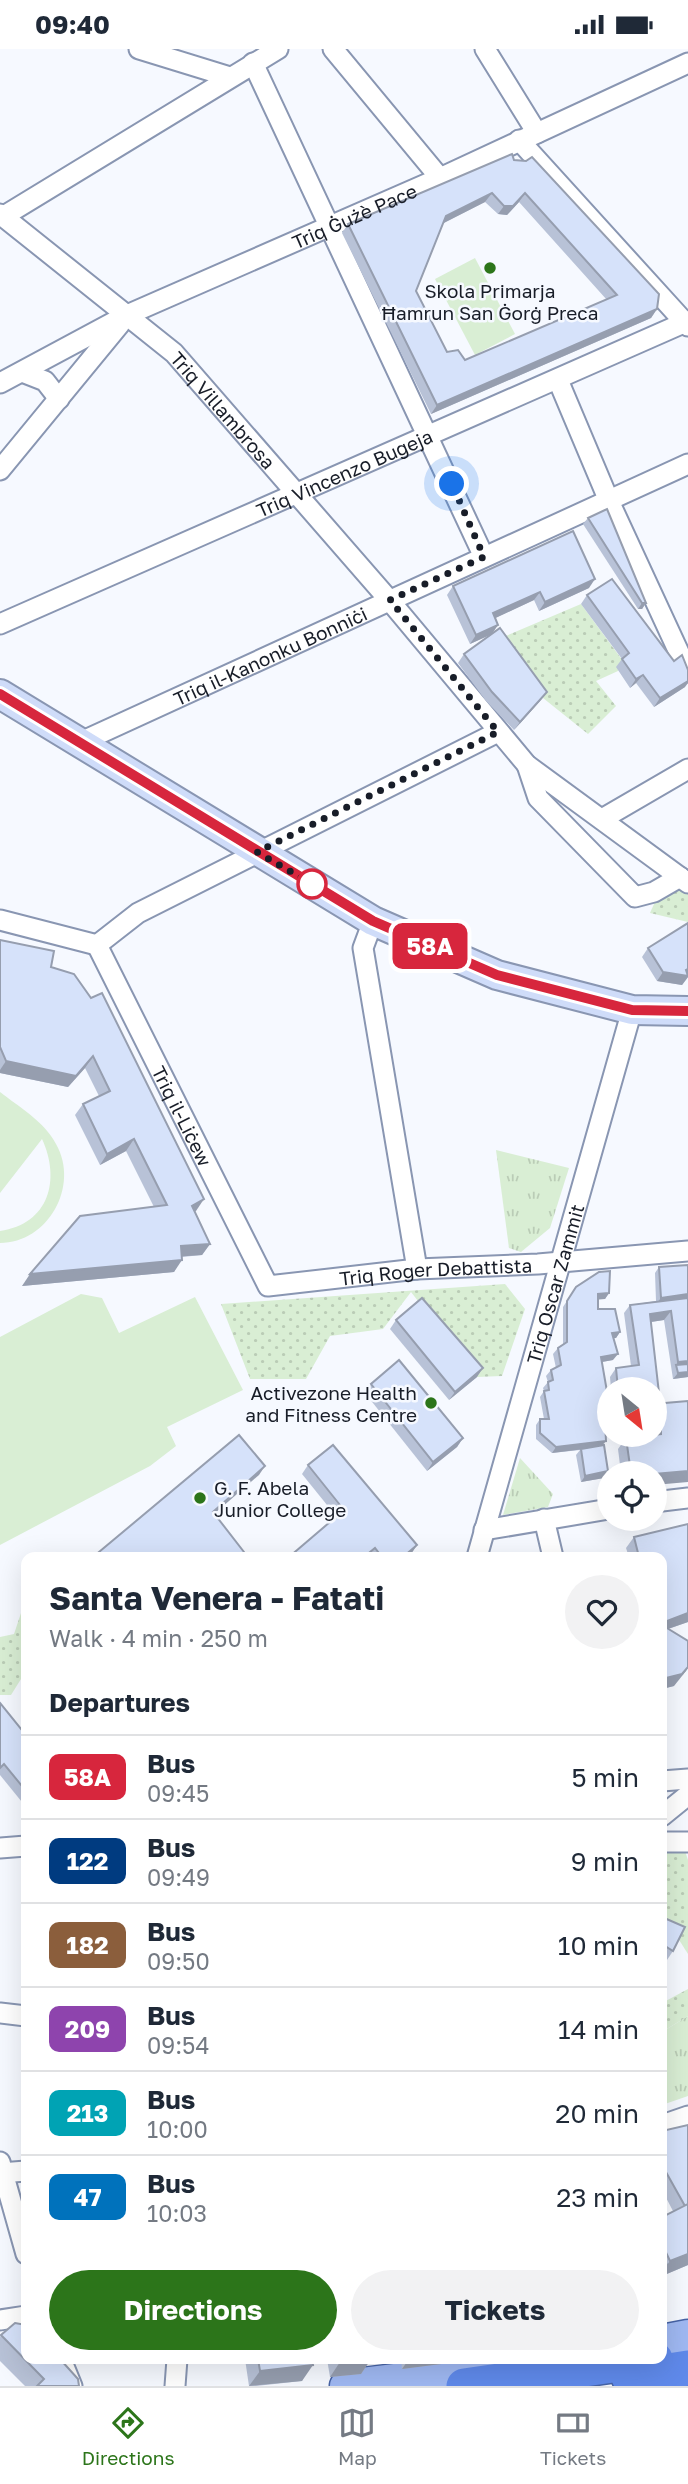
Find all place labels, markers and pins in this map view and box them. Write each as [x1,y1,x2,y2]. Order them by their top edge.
marker: Skola Primarja Ħamrun San Ġorġ Preca [482,260,498,276]
place label: Skola Primarja Ħamrun San Ġorġ Preca [382,279,598,324]
unlabelled marker [297,869,327,899]
place label: Activezone Health and Fitness Centre [245,1381,417,1426]
marker: Activezone Health and Fitness Centre [423,1395,439,1411]
place label: G. F. Abela Junior College [214,1476,346,1521]
marker: G. F. Abela Junior College [192,1490,208,1506]

